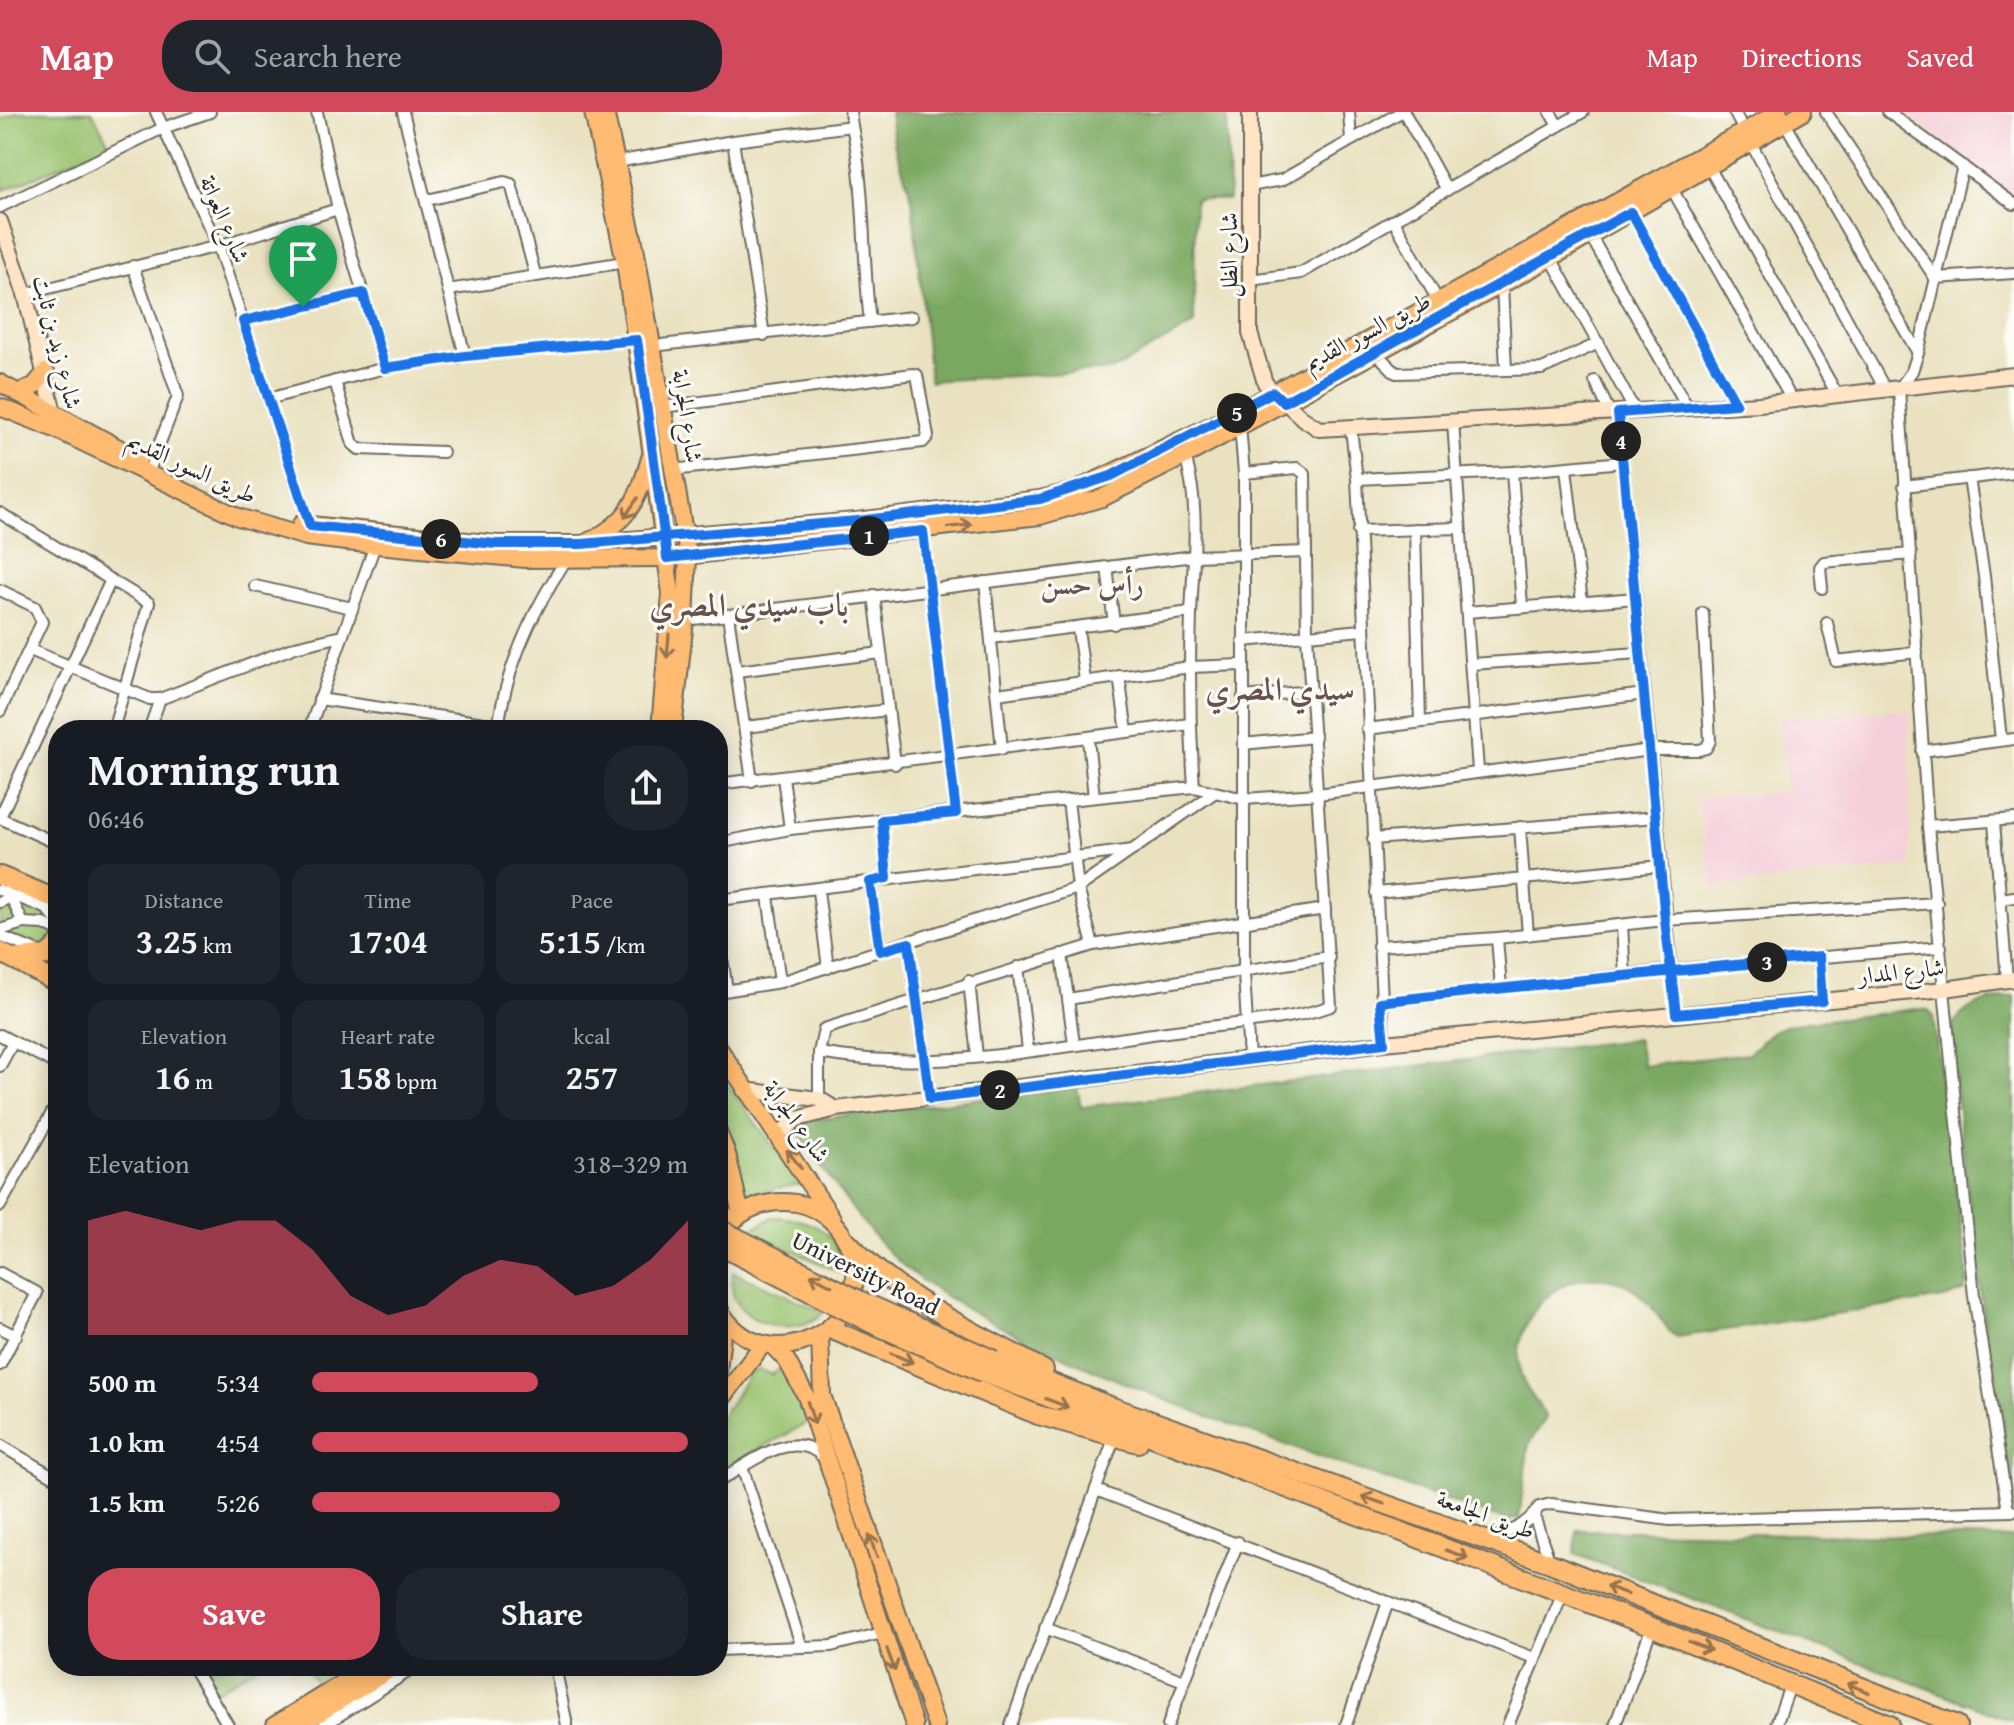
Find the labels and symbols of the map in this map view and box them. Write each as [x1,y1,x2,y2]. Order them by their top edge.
street label: شارع العواتة [188,170,259,269]
street label: شارع الظل [1211,212,1249,298]
pin [269,225,337,307]
street label: شارع زيد بن ثابت [22,271,92,414]
street label: طريق السور القديم [1297,283,1439,383]
street label: شارع الجرابة [660,367,713,466]
pin: 5 [1217,393,1257,433]
pin: 4 [1601,421,1641,461]
street label: طريق السور القديم [120,422,263,516]
one-way arrow [622,496,639,518]
pin: 1 [849,516,889,556]
one-way arrow [947,518,972,533]
pin: 6 [421,519,461,559]
district label: رأس حسن [1040,563,1144,604]
district label: باب سيدي المصري [649,581,849,631]
one-way arrow [661,632,676,658]
district label: سيدي المصري [1205,665,1355,715]
pin: 3 [1747,942,1787,982]
street label: شارع المدار [1854,949,1946,996]
pin: 2 [980,1070,1020,1110]
street label: شارع الجرابة [753,1073,839,1171]
one-way arrow [786,1149,803,1170]
street label: University Road [786,1222,946,1324]
one-way arrow [810,1271,834,1287]
one-way arrow [889,1352,914,1367]
one-way arrow [1044,1397,1069,1411]
one-way arrow [805,1400,820,1425]
street label: طريق الجامعة [1432,1480,1540,1548]
one-way arrow [1362,1492,1386,1506]
one-way arrow [865,1533,880,1558]
one-way arrow [1444,1548,1469,1563]
one-way arrow [1605,1582,1630,1597]
one-way arrow [1687,1640,1712,1655]
one-way arrow [885,1647,900,1672]
one-way arrow [1846,1680,1871,1694]

